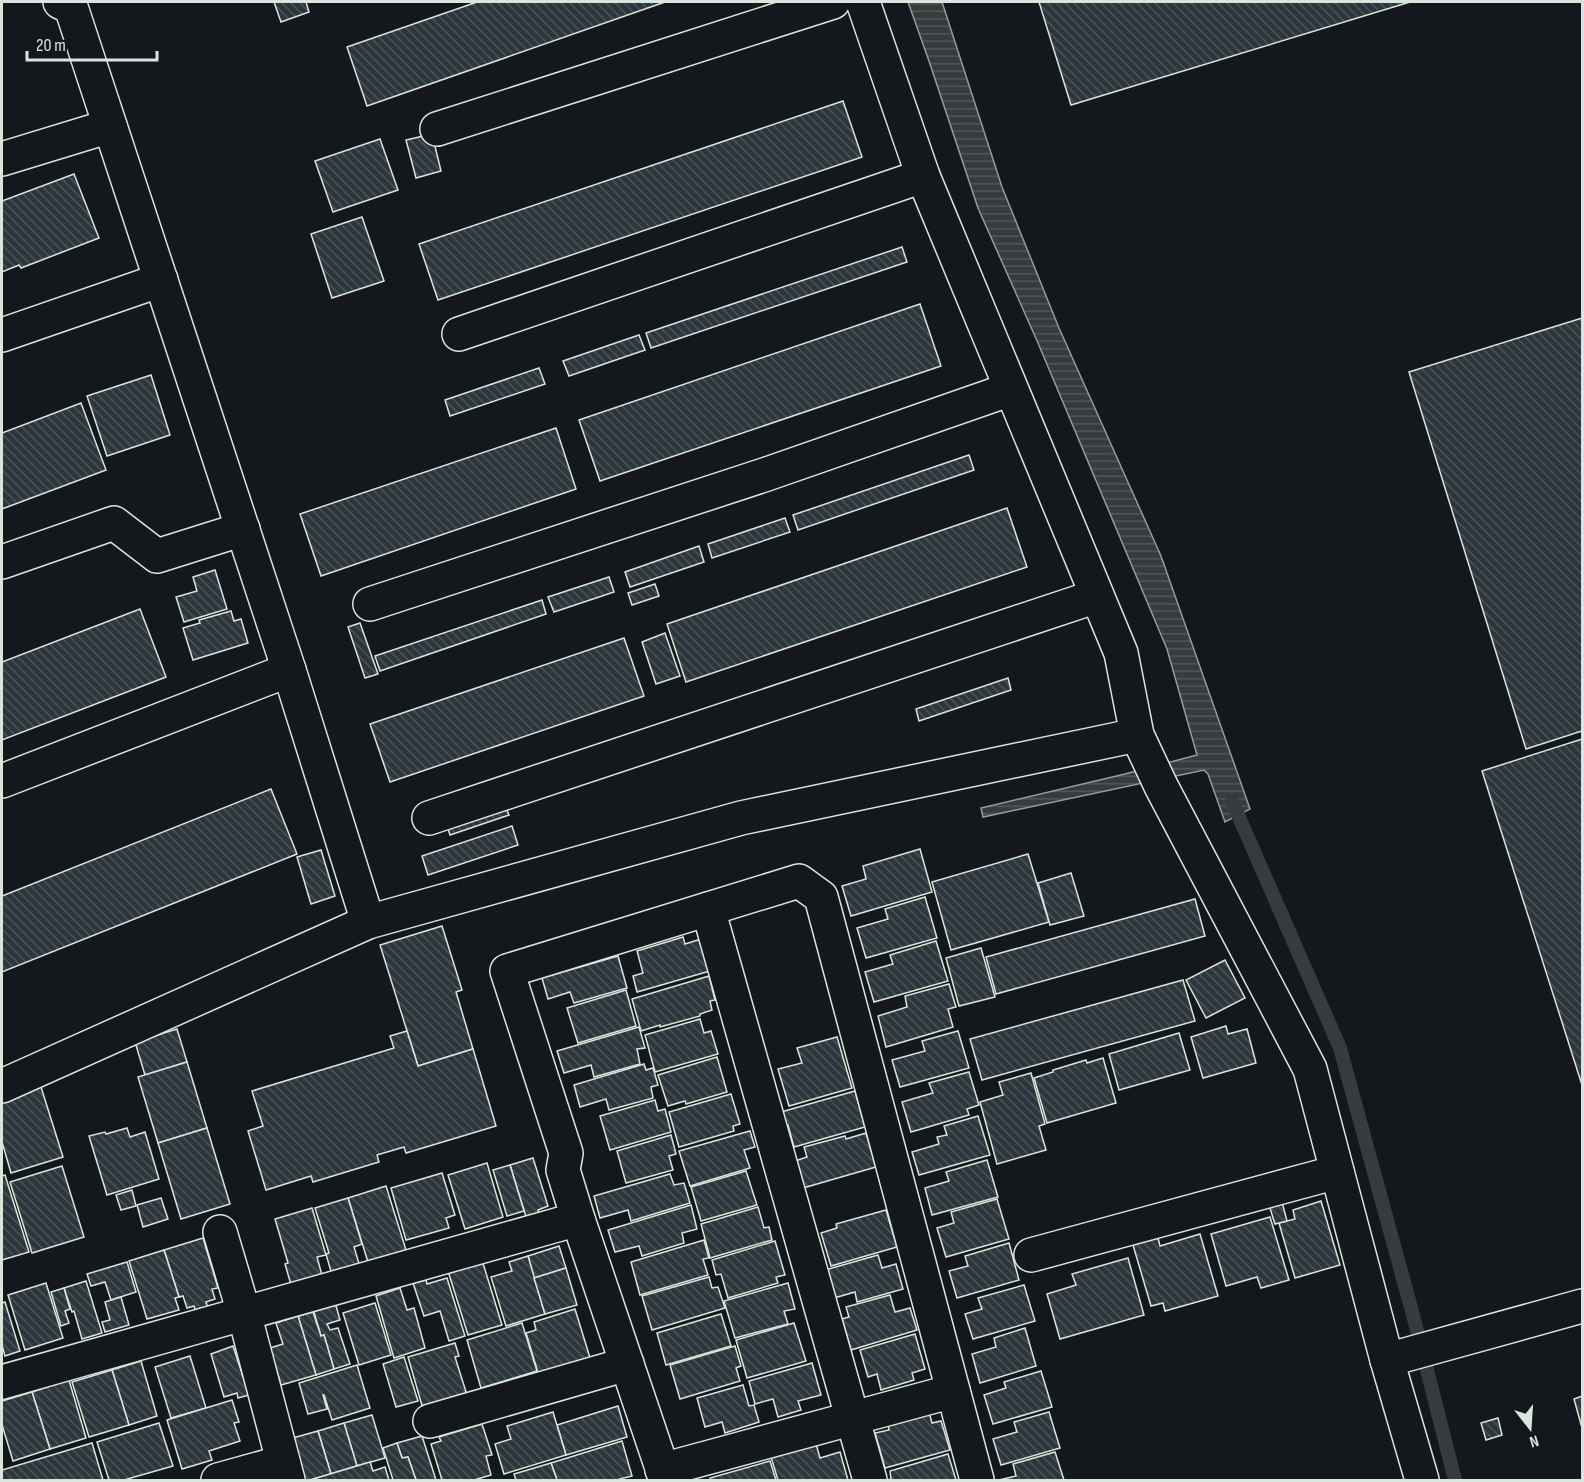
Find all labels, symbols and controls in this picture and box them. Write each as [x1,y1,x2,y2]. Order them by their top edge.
scale bar [27,24,158,62]
text: 20 m [36,35,66,56]
north arrow [1500,1398,1560,1458]
text: N [1527,1431,1541,1451]

